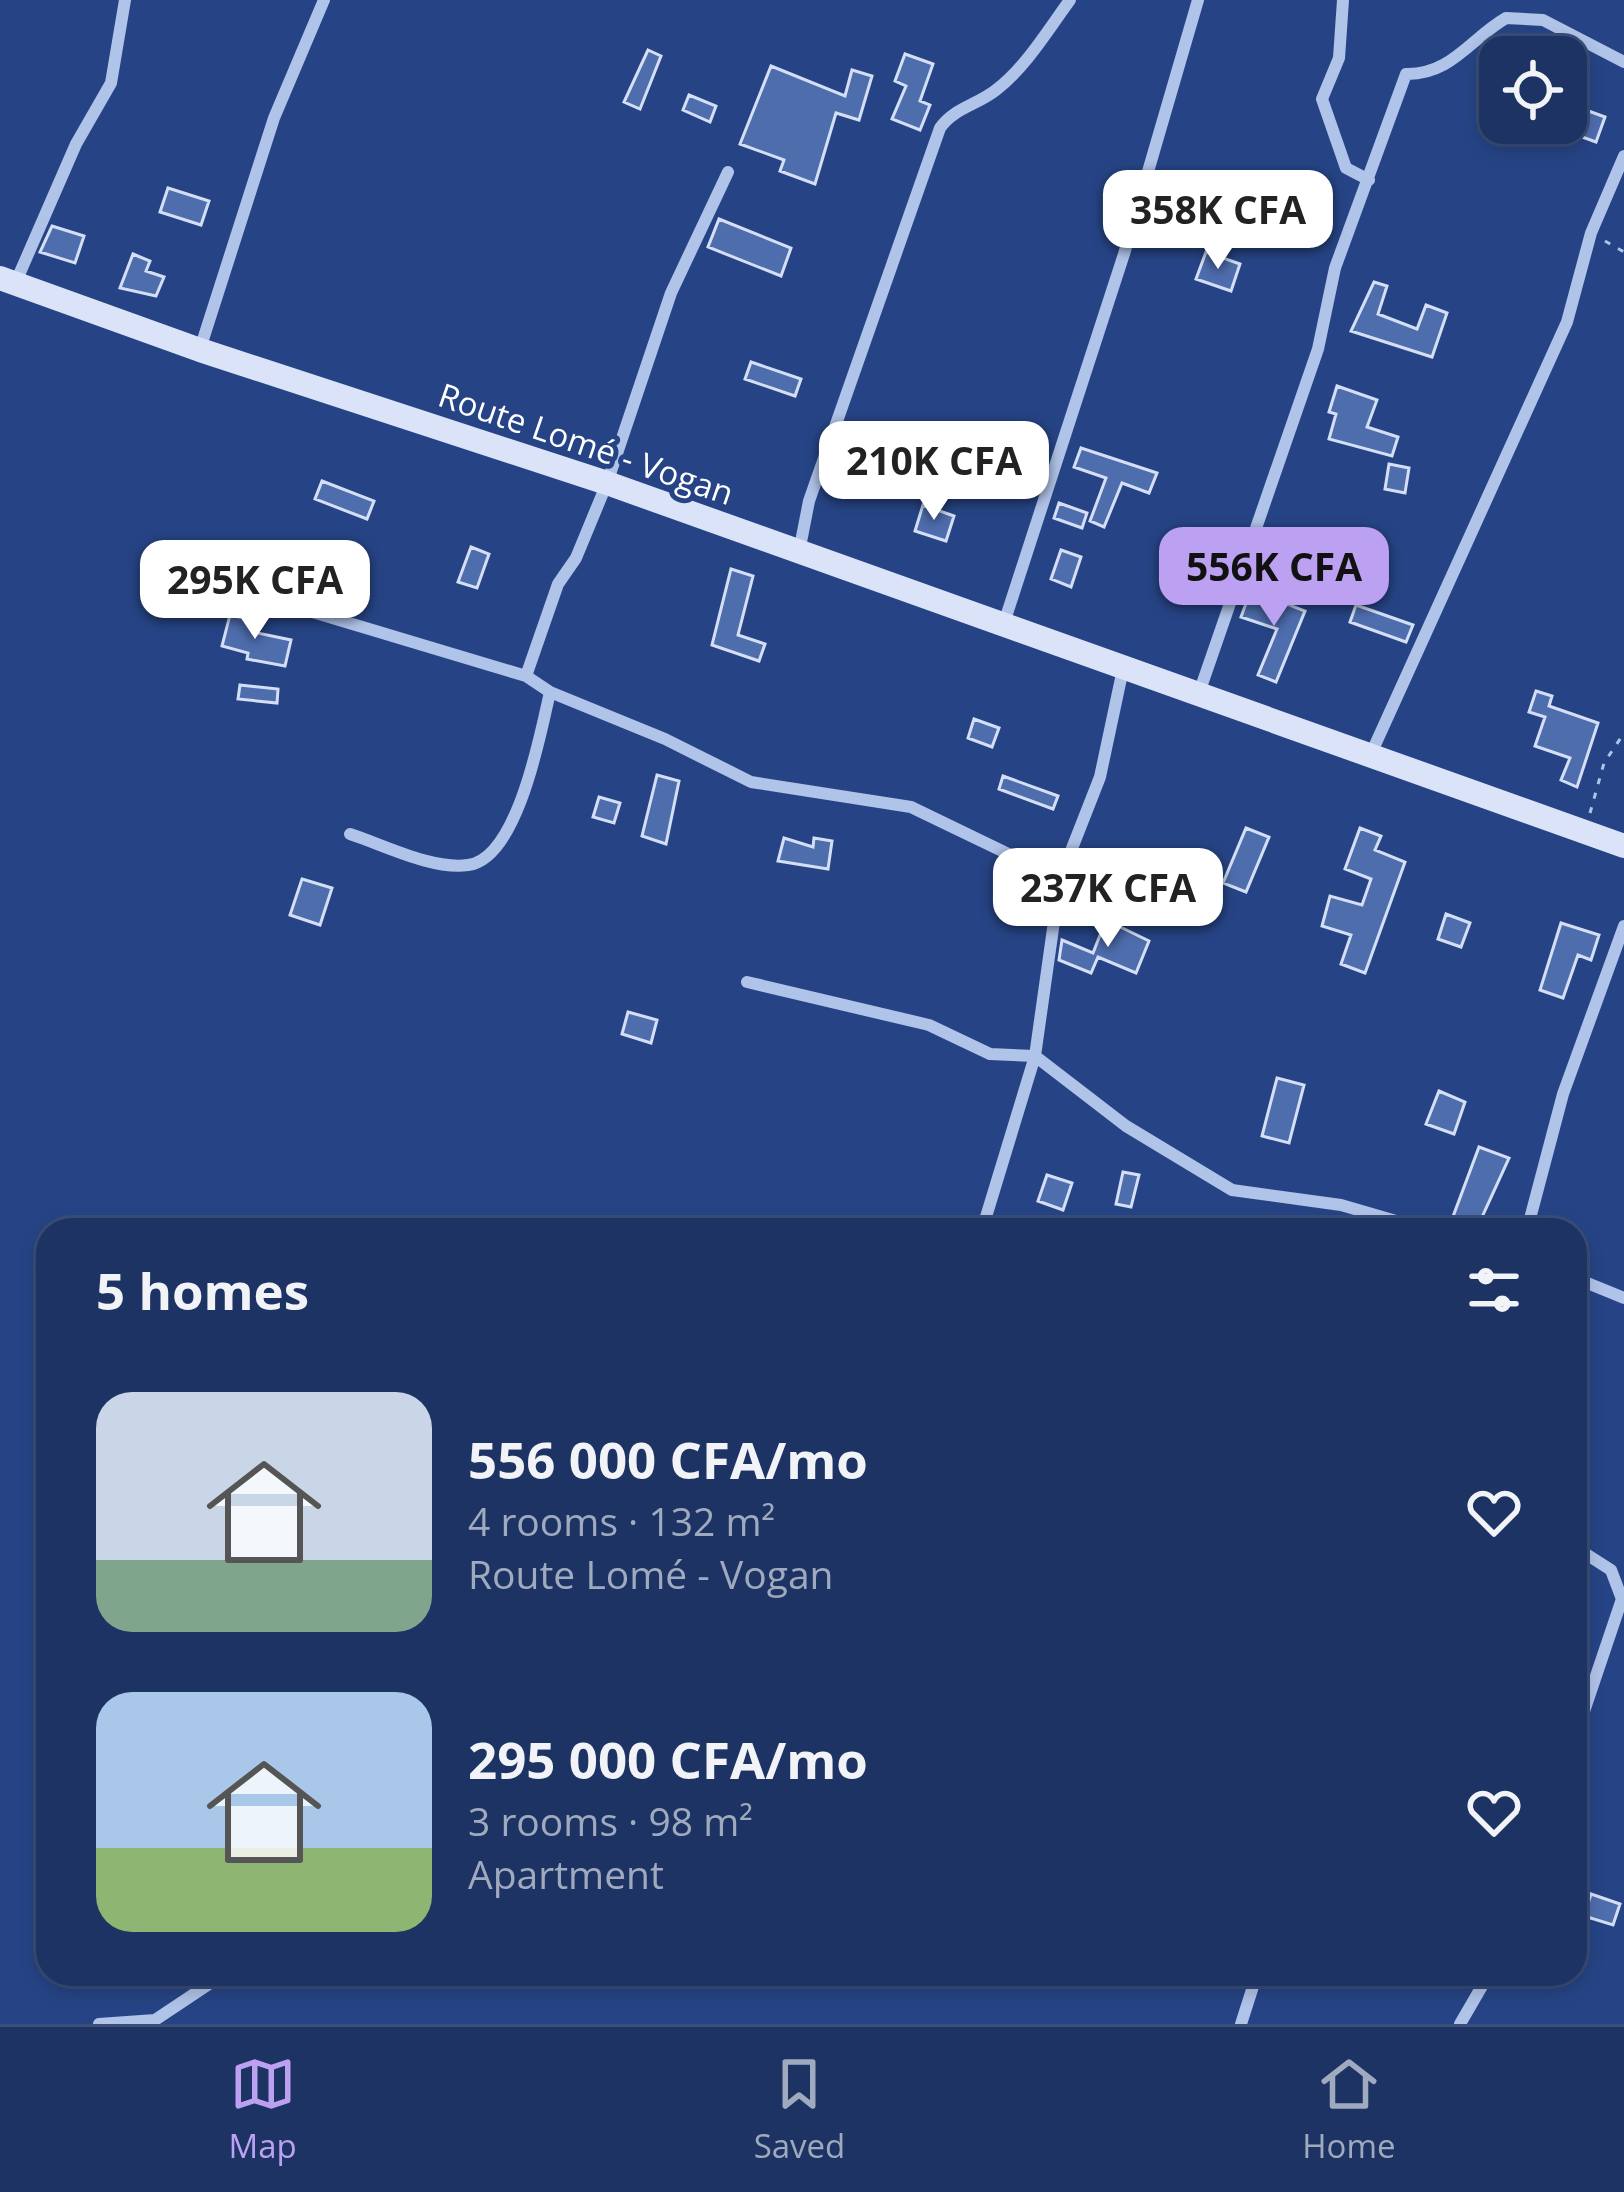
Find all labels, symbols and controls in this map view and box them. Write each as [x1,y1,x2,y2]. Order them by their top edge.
map controls [1479,36,1587,144]
button: locate [1479,36,1587,144]
pin: 358K CFA [1094,170,1342,272]
text: 358K CFA [1130,182,1306,235]
street label: Route Lomé - Vogan [433,372,740,515]
pin: 210K CFA [810,421,1058,523]
text: 210K CFA [846,433,1022,486]
pin: 556K CFA [1150,527,1398,629]
text: 556K CFA [1186,539,1362,592]
pin: 295K CFA [131,540,379,642]
text: 295K CFA [167,552,343,605]
pin: 237K CFA [984,848,1232,950]
text: 237K CFA [1020,860,1196,913]
text: 5 homes [96,1255,309,1325]
icon: filters [1461,1257,1527,1323]
text: 556 000 CFA/mo [468,1424,868,1494]
icon: home [192,1440,336,1584]
icon: heart [1461,1479,1527,1545]
text: 4 rooms · 132 m² [468,1494,775,1547]
text: Route Lomé - Vogan [468,1547,834,1600]
text: 295 000 CFA/mo [468,1724,868,1794]
icon: home [192,1740,336,1884]
icon: heart [1461,1779,1527,1845]
text: 3 rooms · 98 m² [468,1794,753,1847]
text: Apartment [468,1847,664,1900]
tab: Map [228,2051,297,2168]
tab: Saved [754,2051,845,2168]
tab: Home [1302,2051,1396,2168]

